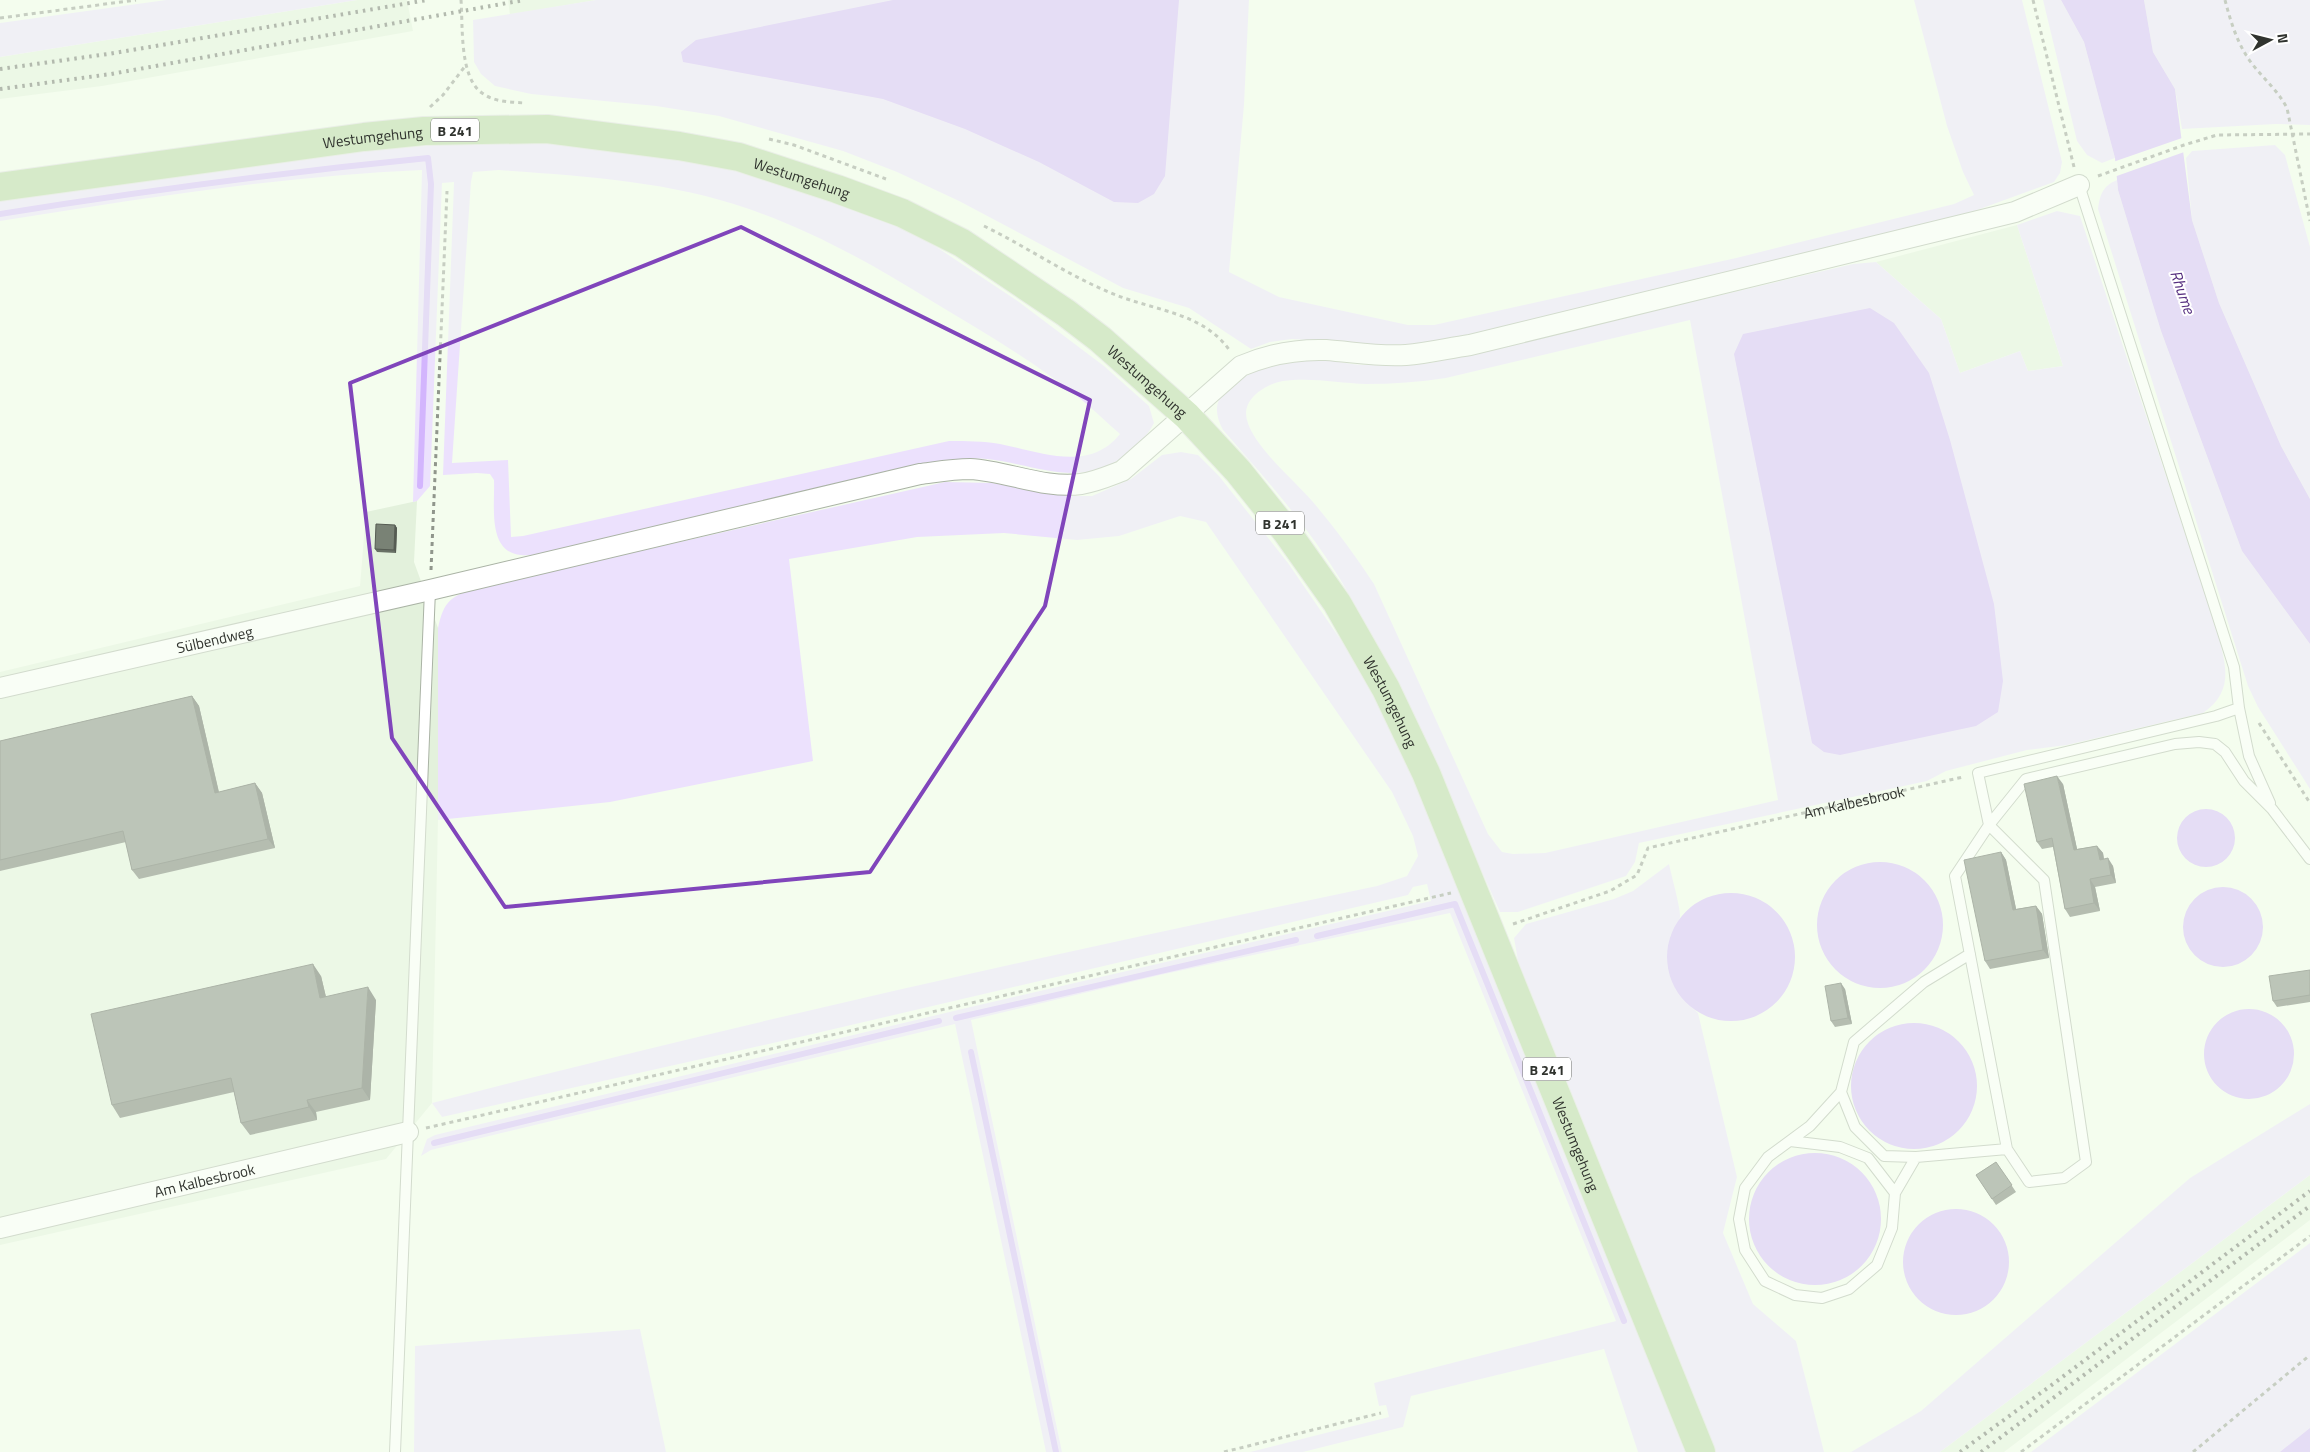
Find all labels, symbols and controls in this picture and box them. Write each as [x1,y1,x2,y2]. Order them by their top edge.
north arrow [2245,15,2295,65]
text: N [2272,32,2294,44]
road number: B 241 [431,118,479,142]
street label: Westumgehung [321,120,424,154]
street label: Westumgehung [751,151,854,204]
water label: Rhume [2164,267,2202,319]
street label: Westumgehung [1102,339,1193,423]
road number: B 241 [1256,512,1304,534]
street label: Sülbendweg [174,619,255,659]
street label: Westumgehung [1358,651,1424,752]
street label: Am Kalbesbrook [1801,779,1906,824]
road number: B 241 [1523,1058,1571,1080]
street label: Westumgehung [1547,1093,1606,1195]
street label: Am Kalbesbrook [152,1157,257,1203]

